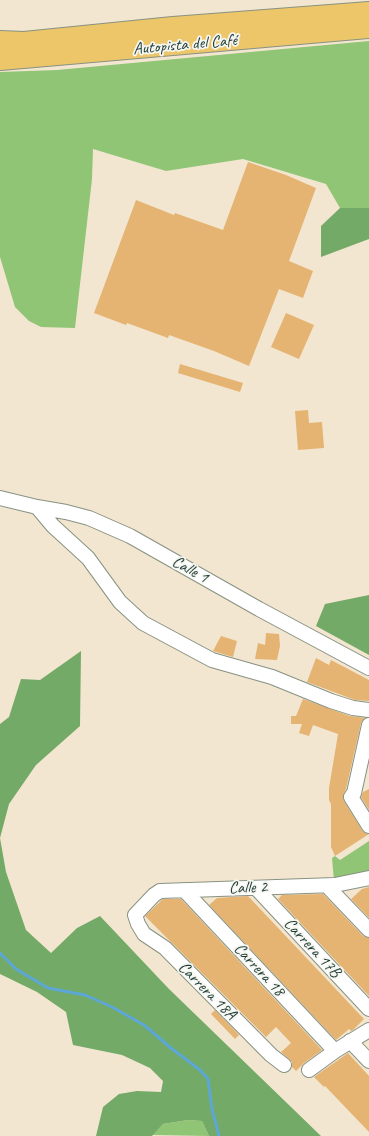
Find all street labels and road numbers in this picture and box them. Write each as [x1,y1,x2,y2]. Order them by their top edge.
street label: Autopista del Café [132,30,238,60]
street label: Calle 1 [168,552,212,588]
street label: Calle 2 [228,877,268,899]
street label: Carrera 17B [279,914,345,982]
street label: Carrera 18 [229,939,289,1001]
street label: Carrera 18A [174,958,240,1024]

